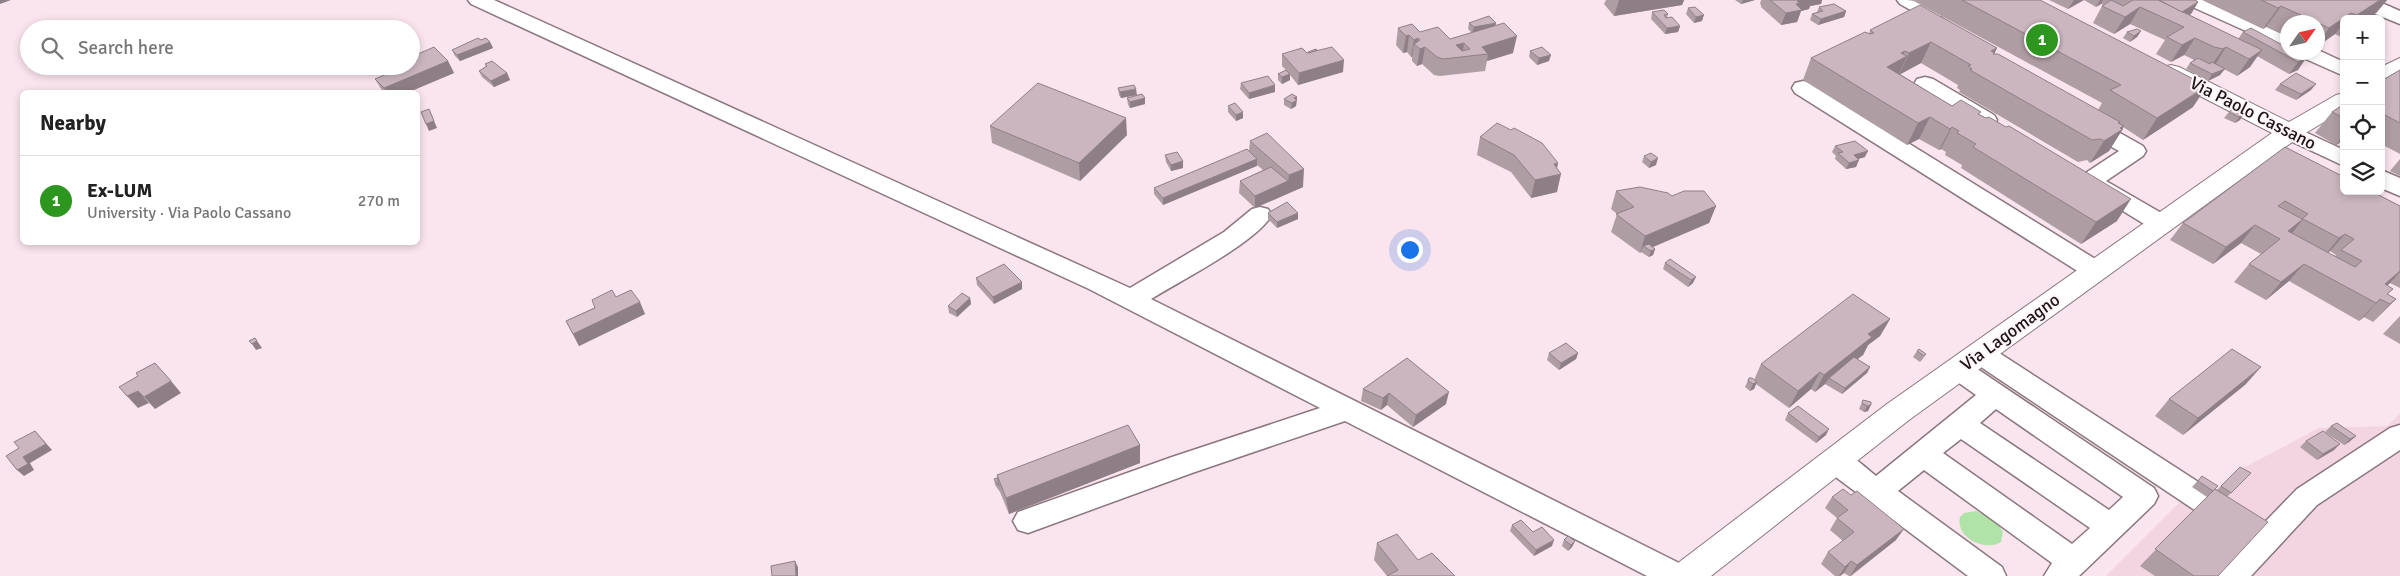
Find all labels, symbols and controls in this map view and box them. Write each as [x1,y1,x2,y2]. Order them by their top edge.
north arrow [2280,15,2325,60]
map controls [2340,15,2385,195]
button: + [2340,15,2385,60]
search box [20,20,420,75]
pin: 1 [2026,21,2058,59]
icon: search [38,34,66,62]
text: Search here [78,36,174,60]
button: − [2340,60,2385,105]
street label: Via Paolo Cassano [2186,72,2320,154]
button: locate [2340,105,2385,150]
text: Nearby [40,110,106,136]
button: layers [2340,150,2385,195]
text: Ex-LUM [87,179,152,203]
text: 1 [52,191,60,211]
text: 270 m [358,191,400,211]
text: University · Via Paolo Cassano [87,203,291,223]
your location [1397,237,1423,263]
street label: Via Lagomagno [1956,289,2064,375]

